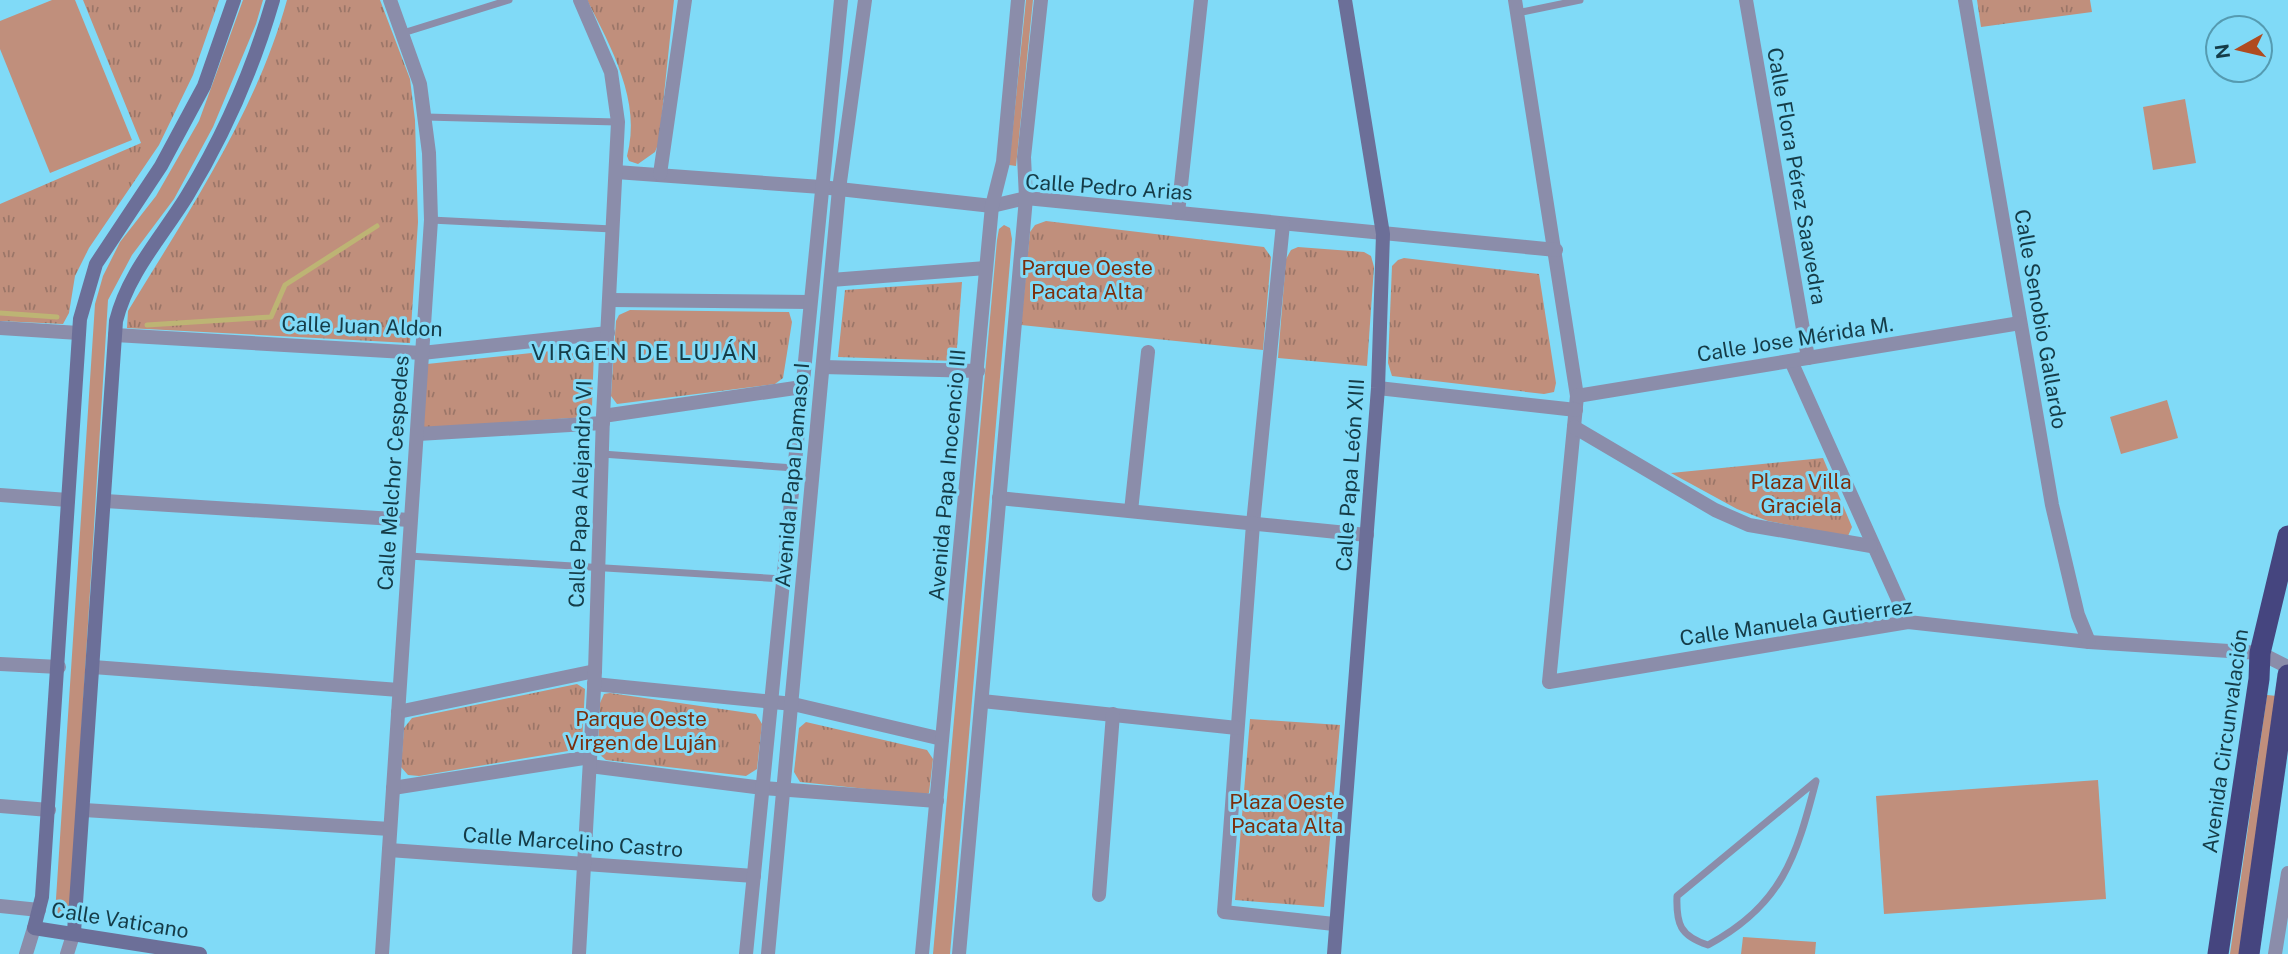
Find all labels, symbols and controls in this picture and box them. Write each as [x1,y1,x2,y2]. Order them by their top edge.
north arrow [2204,14,2274,84]
text: N [2210,42,2234,60]
street label: Calle Flora Pérez Saavedra [1762,46,1832,306]
street label: Calle Pedro Arias [1024,169,1194,205]
street label: Calle Senobio Gallardo [2009,207,2073,431]
park label: Parque Oeste Pacata Alta [1021,255,1153,304]
street label: Calle Juan Aldon [281,311,443,341]
street label: Calle Jose Mérida M. [1695,311,1895,367]
district label: VIRGEN DE LUJÁN [531,338,759,365]
street label: Avenida Papa Inocencio III [924,348,970,602]
street label: Calle Melchor Cespedes [372,355,414,591]
street label: Avenida Papa Damaso I [770,362,814,588]
street label: Calle Papa León XIII [1331,378,1369,572]
street label: Calle Papa Alejandro VI [564,380,596,608]
park label: Plaza Villa Graciela [1750,469,1852,518]
street label: Calle Manuela Gutierrez [1678,593,1914,651]
street label: Avenida Circunvalación [2197,627,2253,855]
park label: Parque Oeste Virgen de Luján [565,706,717,755]
park label: Plaza Oeste Pacata Alta [1229,789,1345,838]
street label: Calle Marcelino Castro [462,822,684,862]
street label: Calle Vaticano [49,897,191,943]

